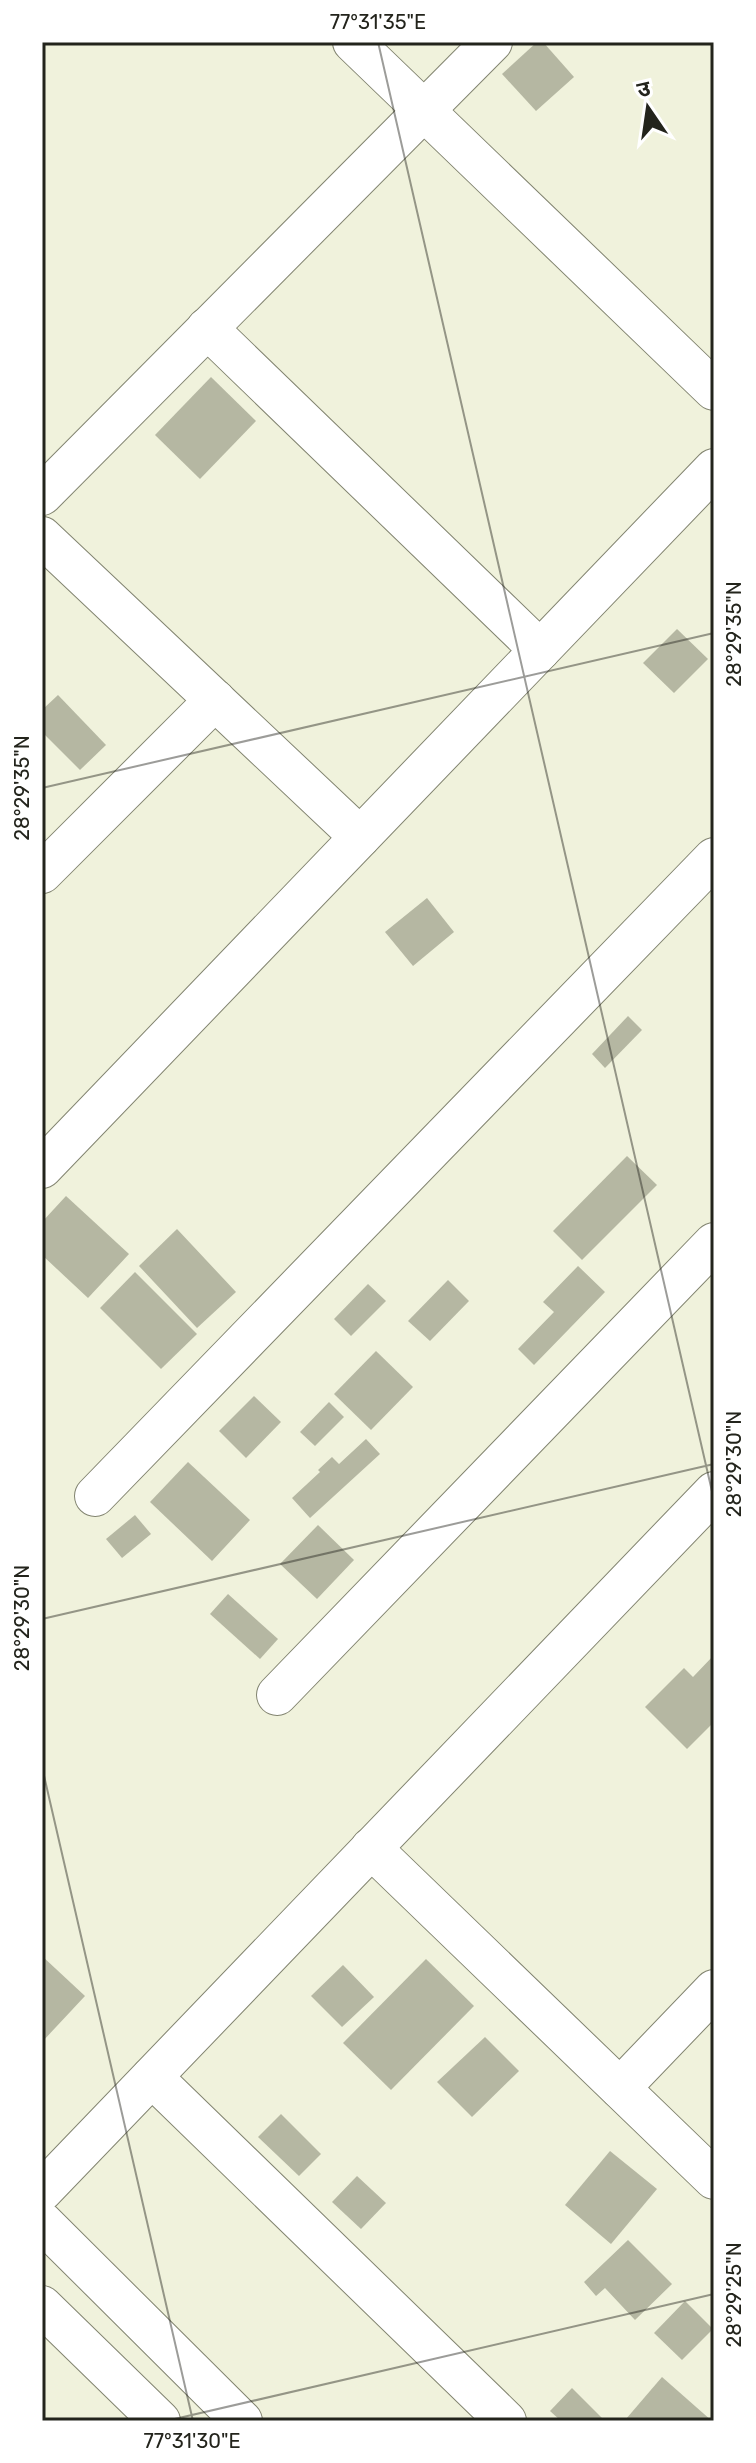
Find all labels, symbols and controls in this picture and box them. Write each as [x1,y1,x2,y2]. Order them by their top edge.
text: 77°31'35"E [330,10,426,34]
north arrow [608,68,688,148]
text: उ [634,74,654,104]
text: 28°29'35"N [722,581,746,687]
text: 28°29'35"N [10,735,34,841]
text: 28°29'30"N [722,1411,746,1517]
text: 28°29'30"N [10,1565,34,1671]
text: 28°29'25"N [722,2242,746,2348]
text: 77°31'30"E [143,2429,241,2453]

